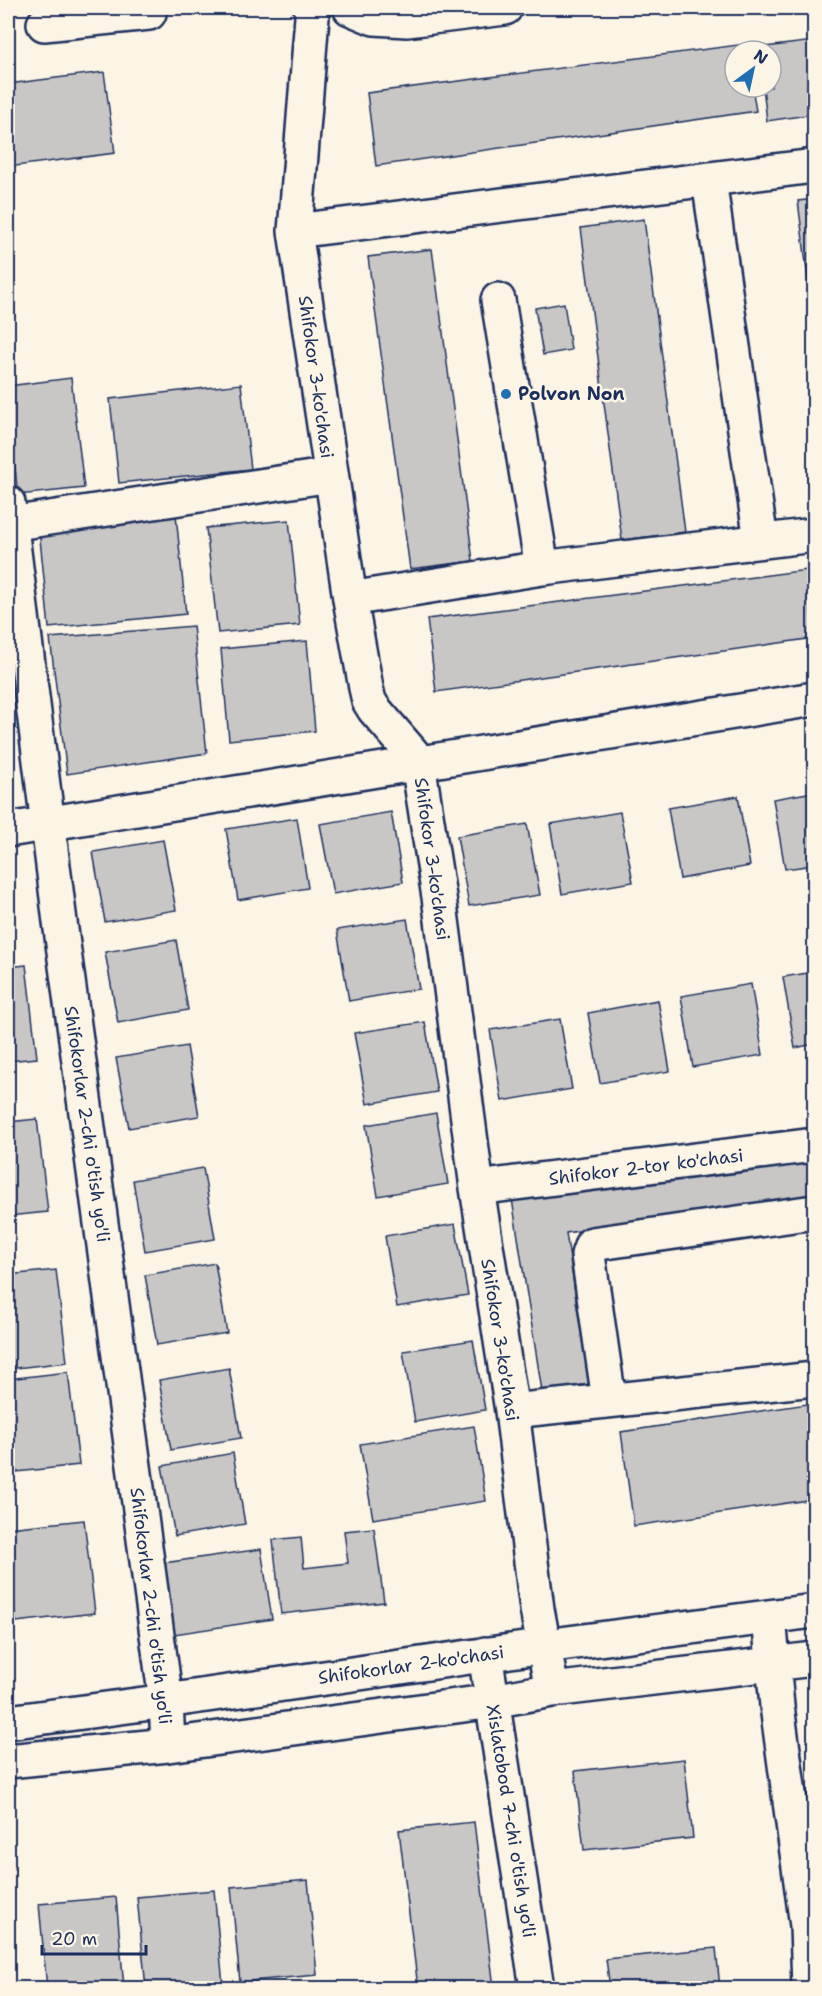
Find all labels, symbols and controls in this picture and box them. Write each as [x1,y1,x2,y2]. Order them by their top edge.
north arrow [723,39,783,99]
text: N [750,45,772,69]
street label: Shifokor 3-ko'chasi [293,294,339,460]
place label: Polvon Non [518,382,624,406]
marker: Polvon Non [499,387,513,401]
street label: Shifokor 3-ko'chasi [409,776,455,942]
street label: Shifokorlar 2-chi o'tish yo'li [59,1004,115,1244]
street label: Shifokor 2-tor ko'chasi [547,1143,745,1191]
street label: Shifokor 3-ko'chasi [475,1257,525,1423]
street label: Shifokorlar 2-chi o'tish yo'li [125,1486,177,1726]
street label: Shifokorlar 2-ko'chasi [316,1640,506,1690]
street label: Xislatobod 7-chi o'tish yo'li [481,1703,541,1939]
scale bar [42,1918,146,1956]
text: 20 m [51,1927,97,1951]

